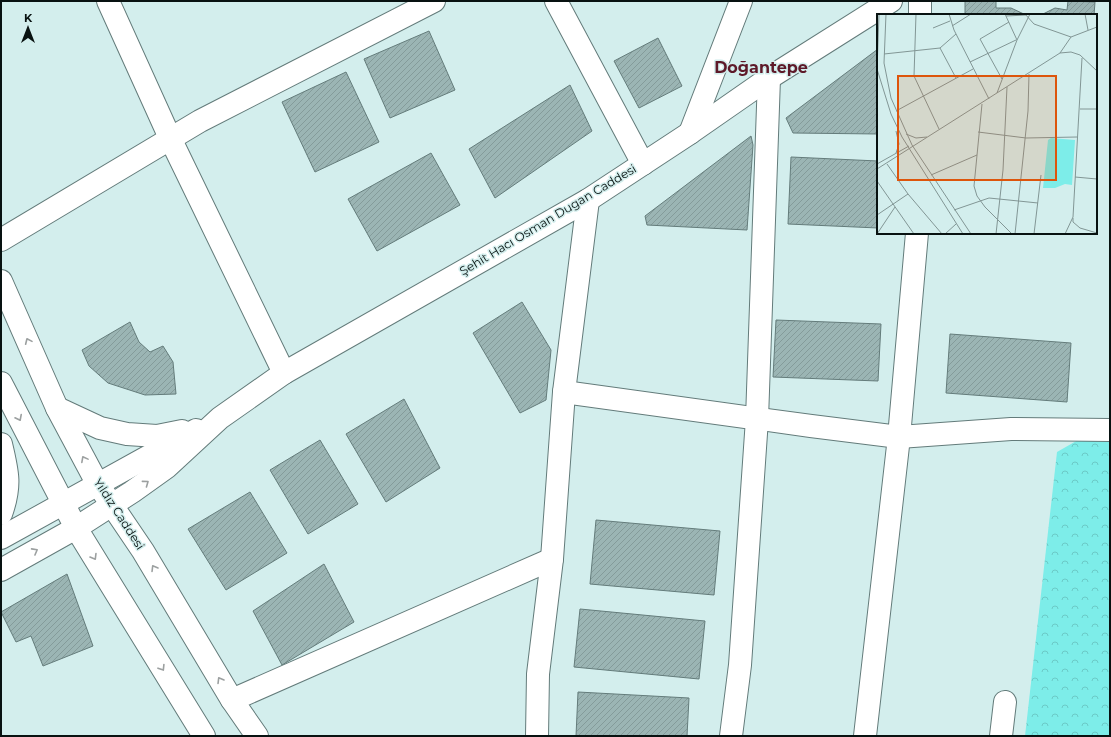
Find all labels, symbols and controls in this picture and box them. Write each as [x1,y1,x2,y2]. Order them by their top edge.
north arrow [8,8,48,48]
text: K [24,11,33,25]
inset map [877,14,1097,234]
district label: Doğantepe [714,58,808,77]
street label: Şehit Hacı Osman Dugan Caddesi [457,161,639,278]
one-way arrow [25,338,33,346]
one-way arrow [14,414,22,421]
one-way arrow [82,455,89,463]
street label: Yıldız Caddesi [91,475,148,552]
one-way arrow [141,481,148,488]
one-way arrow [31,548,38,555]
one-way arrow [90,553,97,560]
one-way arrow [151,565,158,572]
one-way arrow [157,664,165,671]
one-way arrow [218,677,225,684]

